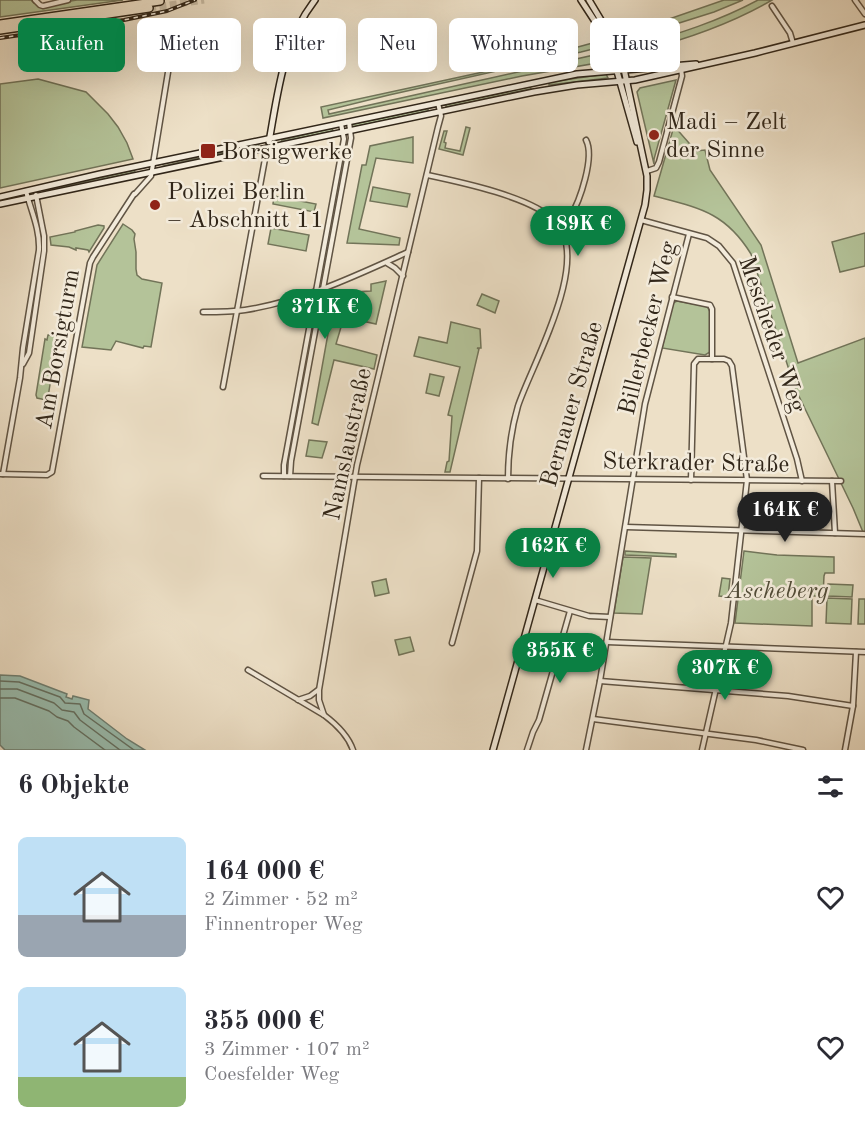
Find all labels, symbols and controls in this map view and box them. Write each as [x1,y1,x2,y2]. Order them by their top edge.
chip: Kaufen [18,18,125,72]
chip: Mieten [137,18,241,72]
chip: Filter [253,18,346,72]
chip: Neu [358,18,437,72]
chip: Wohnung [449,18,578,72]
chip: Haus [590,18,680,72]
place label: Madi – Zelt der Sinne [666,111,787,163]
marker: Madi – Zelt der Sinne [647,128,661,142]
place label: Borsigwerke [222,141,352,165]
marker: Borsigwerke [199,142,217,160]
place label: Polizei Berlin – Abschnitt 11 [167,181,324,233]
marker: Polizei Berlin – Abschnitt 11 [148,198,162,212]
pin: 189K € [529,206,627,257]
text: 189K € [544,215,612,235]
street label: Billerbecker Weg [616,239,682,418]
street label: Mescheder Weg [733,253,809,416]
street label: Am Borsigturm [33,267,85,431]
pin: 371K € [276,289,374,340]
text: 371K € [291,298,359,318]
street label: Bernauer Straße [538,319,608,490]
street label: Namslaustraße [321,366,377,523]
street label: Sterkrader Straße [602,450,790,478]
pin: 164K € [736,492,834,543]
text: 164K € [751,501,819,521]
pin: 162K € [504,528,602,579]
text: 162K € [519,537,587,557]
park label: Ascheberg [723,580,829,604]
pin: 355K € [511,633,609,684]
text: 355K € [526,642,594,662]
pin: 307K € [676,650,774,701]
text: 307K € [691,659,759,679]
icon: filters [814,770,847,803]
text: 6 Objekte [18,773,130,799]
text: 164 000 € [204,859,324,885]
icon: home [66,861,138,933]
icon: heart [814,881,847,914]
text: 2 Zimmer · 52 m² [204,890,358,910]
text: Finnentroper Weg [204,915,362,935]
text: 355 000 € [204,1009,324,1035]
icon: home [66,1011,138,1083]
icon: heart [814,1031,847,1064]
text: 3 Zimmer · 107 m² [204,1040,369,1060]
text: Coesfelder Weg [204,1065,339,1085]

